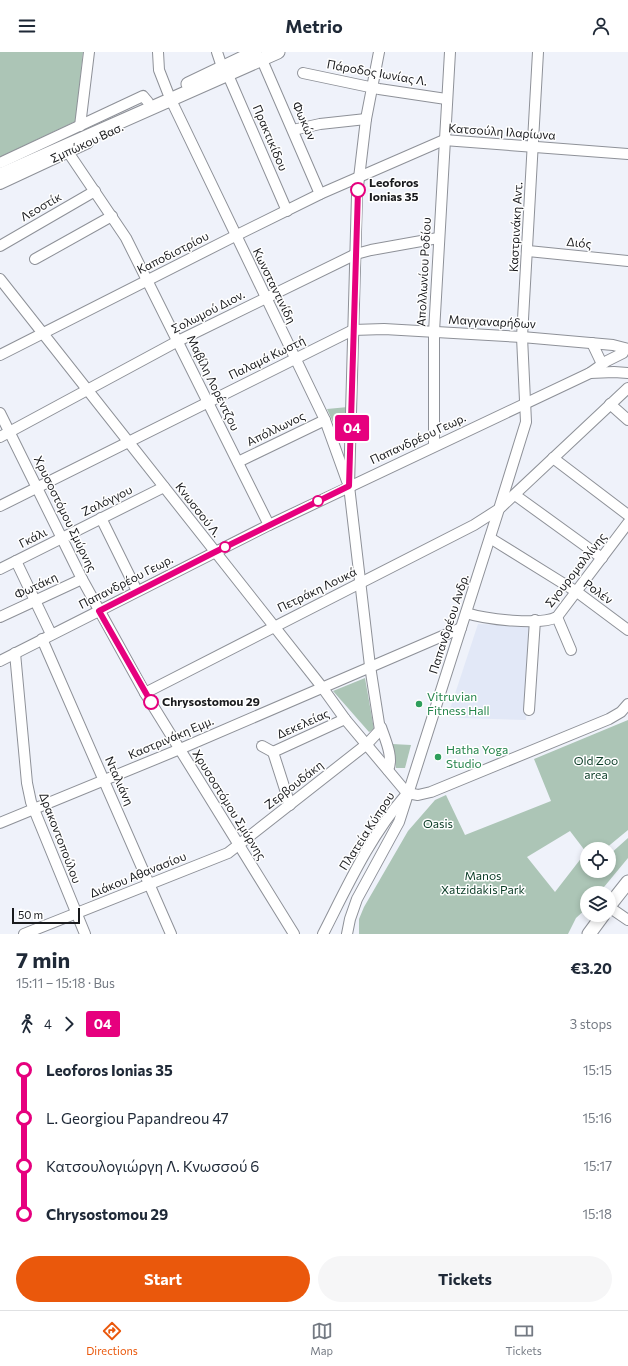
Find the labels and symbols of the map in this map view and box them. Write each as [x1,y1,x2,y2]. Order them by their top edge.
street label: Πάροδος Ιωνίας Λ. [326,56,429,88]
street label: Φωκών [290,99,320,142]
street label: Πρακτικίδου [251,102,291,173]
street label: Σμπώκου Βασ. [48,119,125,165]
street label: Κατσούλη Ιλαρίωνα [448,120,556,142]
place label: Leoforos Ionias 35 [369,175,419,203]
street label: Καστρινάκη Αντ. [506,181,524,272]
marker: Leoforos Ionias 35 [350,182,366,198]
street label: Λεοστίκ [18,189,64,223]
street label: Απολλωνίου Ροδίου [413,217,433,327]
street label: Καποδιστρίου [134,228,211,276]
street label: Διός [566,234,592,250]
street label: Κωνσταντινίδη [251,246,299,326]
street label: Σολωμού Διον. [169,287,247,336]
street label: Μαγγαναρήδων [448,312,536,330]
street label: Μαβίλη Λορέντζου [185,332,243,433]
street label: Παλαμά Κωστή [226,333,307,382]
street label: Απόλλωνος [244,408,307,448]
street label: Παπανδρέου Γεωρ. [368,410,468,466]
line badge: 04 [334,415,370,441]
street label: Χρυσοστόμου Σμύρνης [32,453,100,574]
street label: Κνωσσού Λ. [173,479,224,539]
street label: Ζαλόγγου [79,482,134,518]
unlabelled marker [312,495,324,507]
street label: Γκάλι [16,524,49,550]
street label: Σγουρομαλλίνης [542,529,609,609]
unlabelled marker [219,541,231,553]
street label: Παπανδρέου Γεωρ. [76,551,175,611]
street label: Πετράκη Λουκά [275,564,358,614]
street label: Φωτάκη [12,569,59,601]
street label: Παπανδρέου Ανδρ. [425,572,471,675]
street label: Ρολέν [581,576,616,606]
place label: Vitruvian Fitness Hall [427,689,490,717]
marker: Chrysostomou 29 [143,694,159,710]
place label: Chrysostomou 29 [162,694,260,708]
marker: Vitruvian Fitness Hall [414,699,424,709]
street label: Δεκελείας [274,705,331,741]
street label: Καστρινάκη Εμμ. [126,713,216,761]
place label: Hatha Yoga Studio [446,742,508,770]
street label: Χρυσοστόμου Σμύρνης [190,747,270,862]
marker: Hatha Yoga Studio [433,752,443,762]
park label: Old Zoo area [574,753,618,781]
street label: Νταλιάνη [103,754,137,807]
street label: Ζερβουδάκη [261,757,325,811]
street label: Πλατεία Κύπρου [336,788,397,872]
street label: Δρακοντοπούλου [37,790,85,885]
park label: Oasis [423,816,453,830]
street label: Διάκου Αθανασίου [87,848,188,900]
park label: Manos Xatzidakis Park [441,868,526,896]
scale bar [12,906,80,925]

